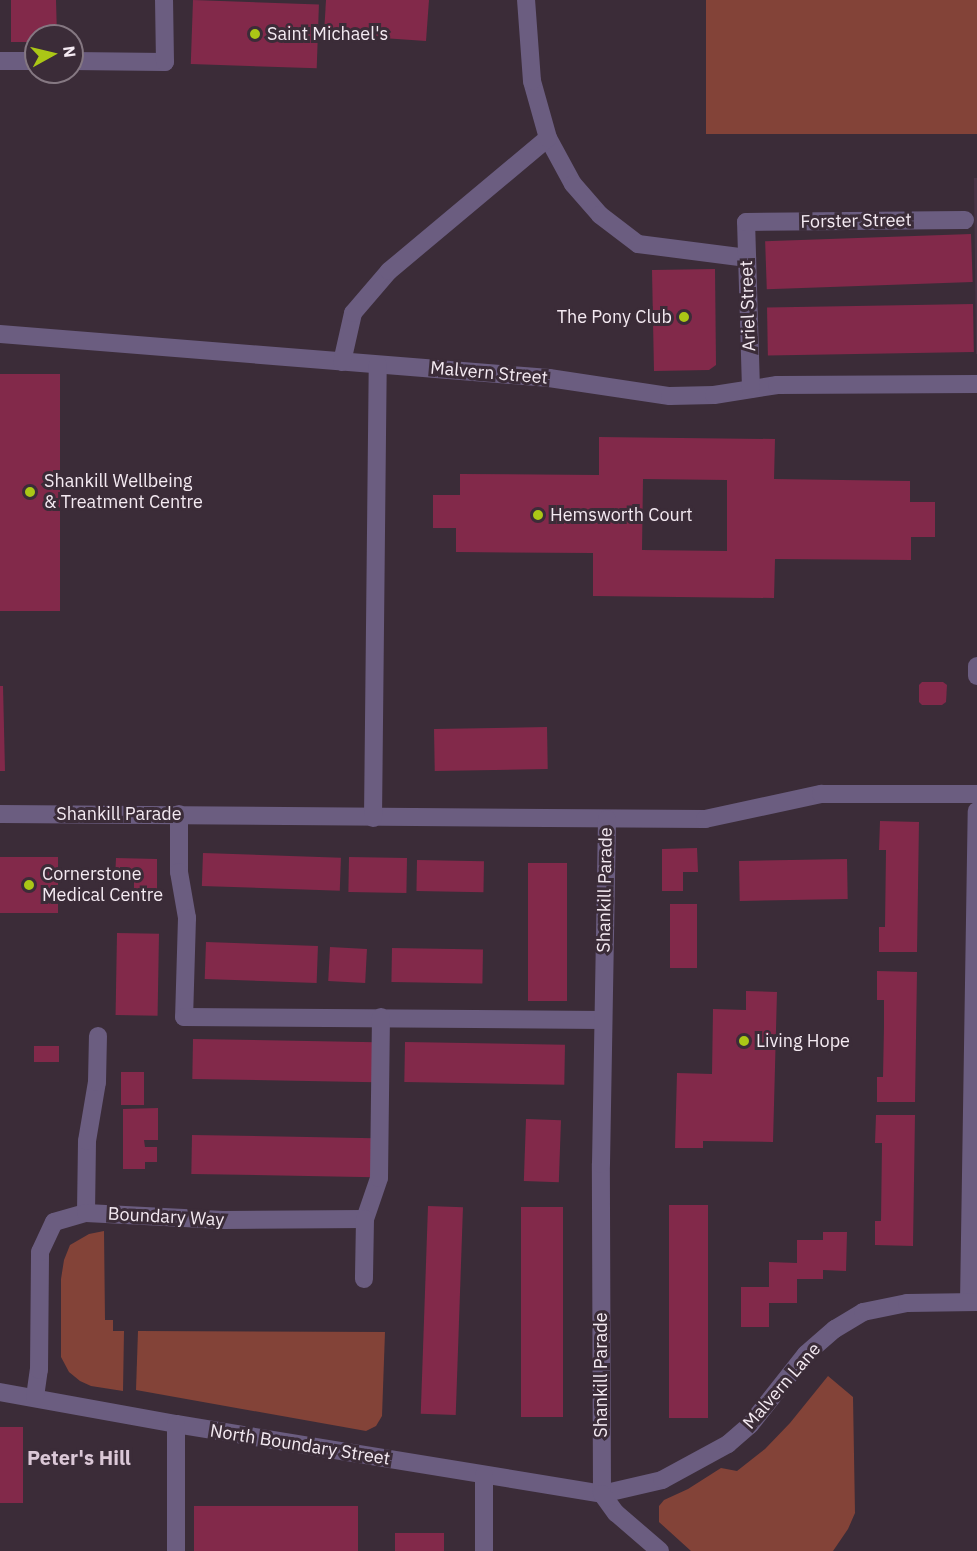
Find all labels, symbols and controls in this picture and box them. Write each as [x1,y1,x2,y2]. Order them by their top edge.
place label: Saint Michael's [267,23,388,45]
north arrow [24,24,84,84]
marker: Saint Michael's [248,27,262,41]
text: N [59,45,81,59]
street label: Forster Street [800,209,912,233]
street label: Ariel Street [736,260,760,352]
place label: The Pony Club [557,306,672,328]
marker: The Pony Club [677,310,691,324]
street label: Malvern Street [429,357,549,389]
place label: Shankill Wellbeing & Treatment Centre [44,471,203,514]
marker: Shankill Wellbeing & Treatment Centre [21,483,39,501]
place label: Hemsworth Court [550,504,693,526]
marker: Hemsworth Court [531,508,545,522]
street label: Shankill Parade [56,803,182,825]
street label: Shankill Parade [593,827,617,953]
place label: Cornerstone Medical Centre [42,864,163,906]
marker: Cornerstone Medical Centre [20,876,38,894]
place label: Living Hope [756,1030,850,1052]
marker: Living Hope [737,1034,751,1048]
street label: Boundary Way [107,1203,225,1231]
street label: Shankill Parade [590,1312,612,1438]
street label: Malvern Lane [739,1338,825,1434]
street label: North Boundary Street [208,1420,392,1470]
district label: Peter's Hill [27,1445,131,1469]

